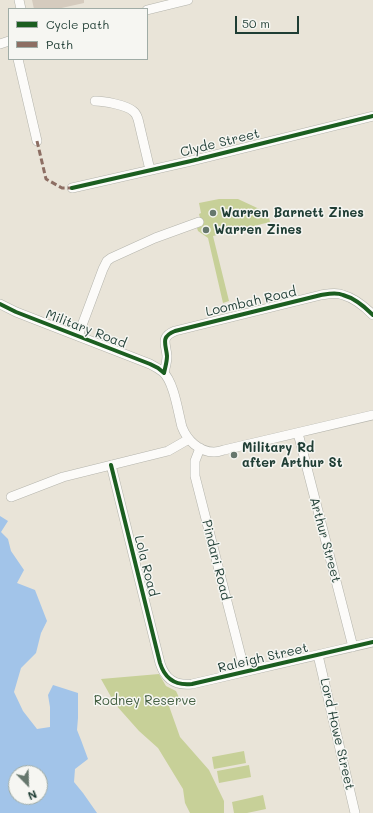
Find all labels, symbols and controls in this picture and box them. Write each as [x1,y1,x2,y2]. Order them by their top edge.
legend [8,8,148,60]
scale bar [237,8,301,34]
text: 50 m [242,15,270,31]
text: Cycle path [46,16,109,32]
text: Path [46,36,73,52]
street label: Clyde Street [179,126,261,160]
place label: Warren Barnett Zines [221,205,364,221]
marker: Warren Barnett Zines [208,208,218,218]
place label: Warren Zines [214,222,302,238]
marker: Warren Zines [201,225,211,235]
street label: Loombah Road [204,284,298,320]
street label: Military Road [43,306,129,352]
place label: Military Rd after Arthur St [242,440,342,471]
marker: Military Rd after Arthur St [229,450,239,460]
street label: Arthur Street [306,496,344,584]
street label: Pindari Road [198,518,234,602]
street label: Lola Road [131,534,161,598]
street label: Raleigh Street [216,640,310,676]
street label: Lord Howe Street [317,677,357,791]
park label: Rodney Reserve [94,693,196,709]
north arrow [8,765,48,805]
text: N [26,787,39,804]

